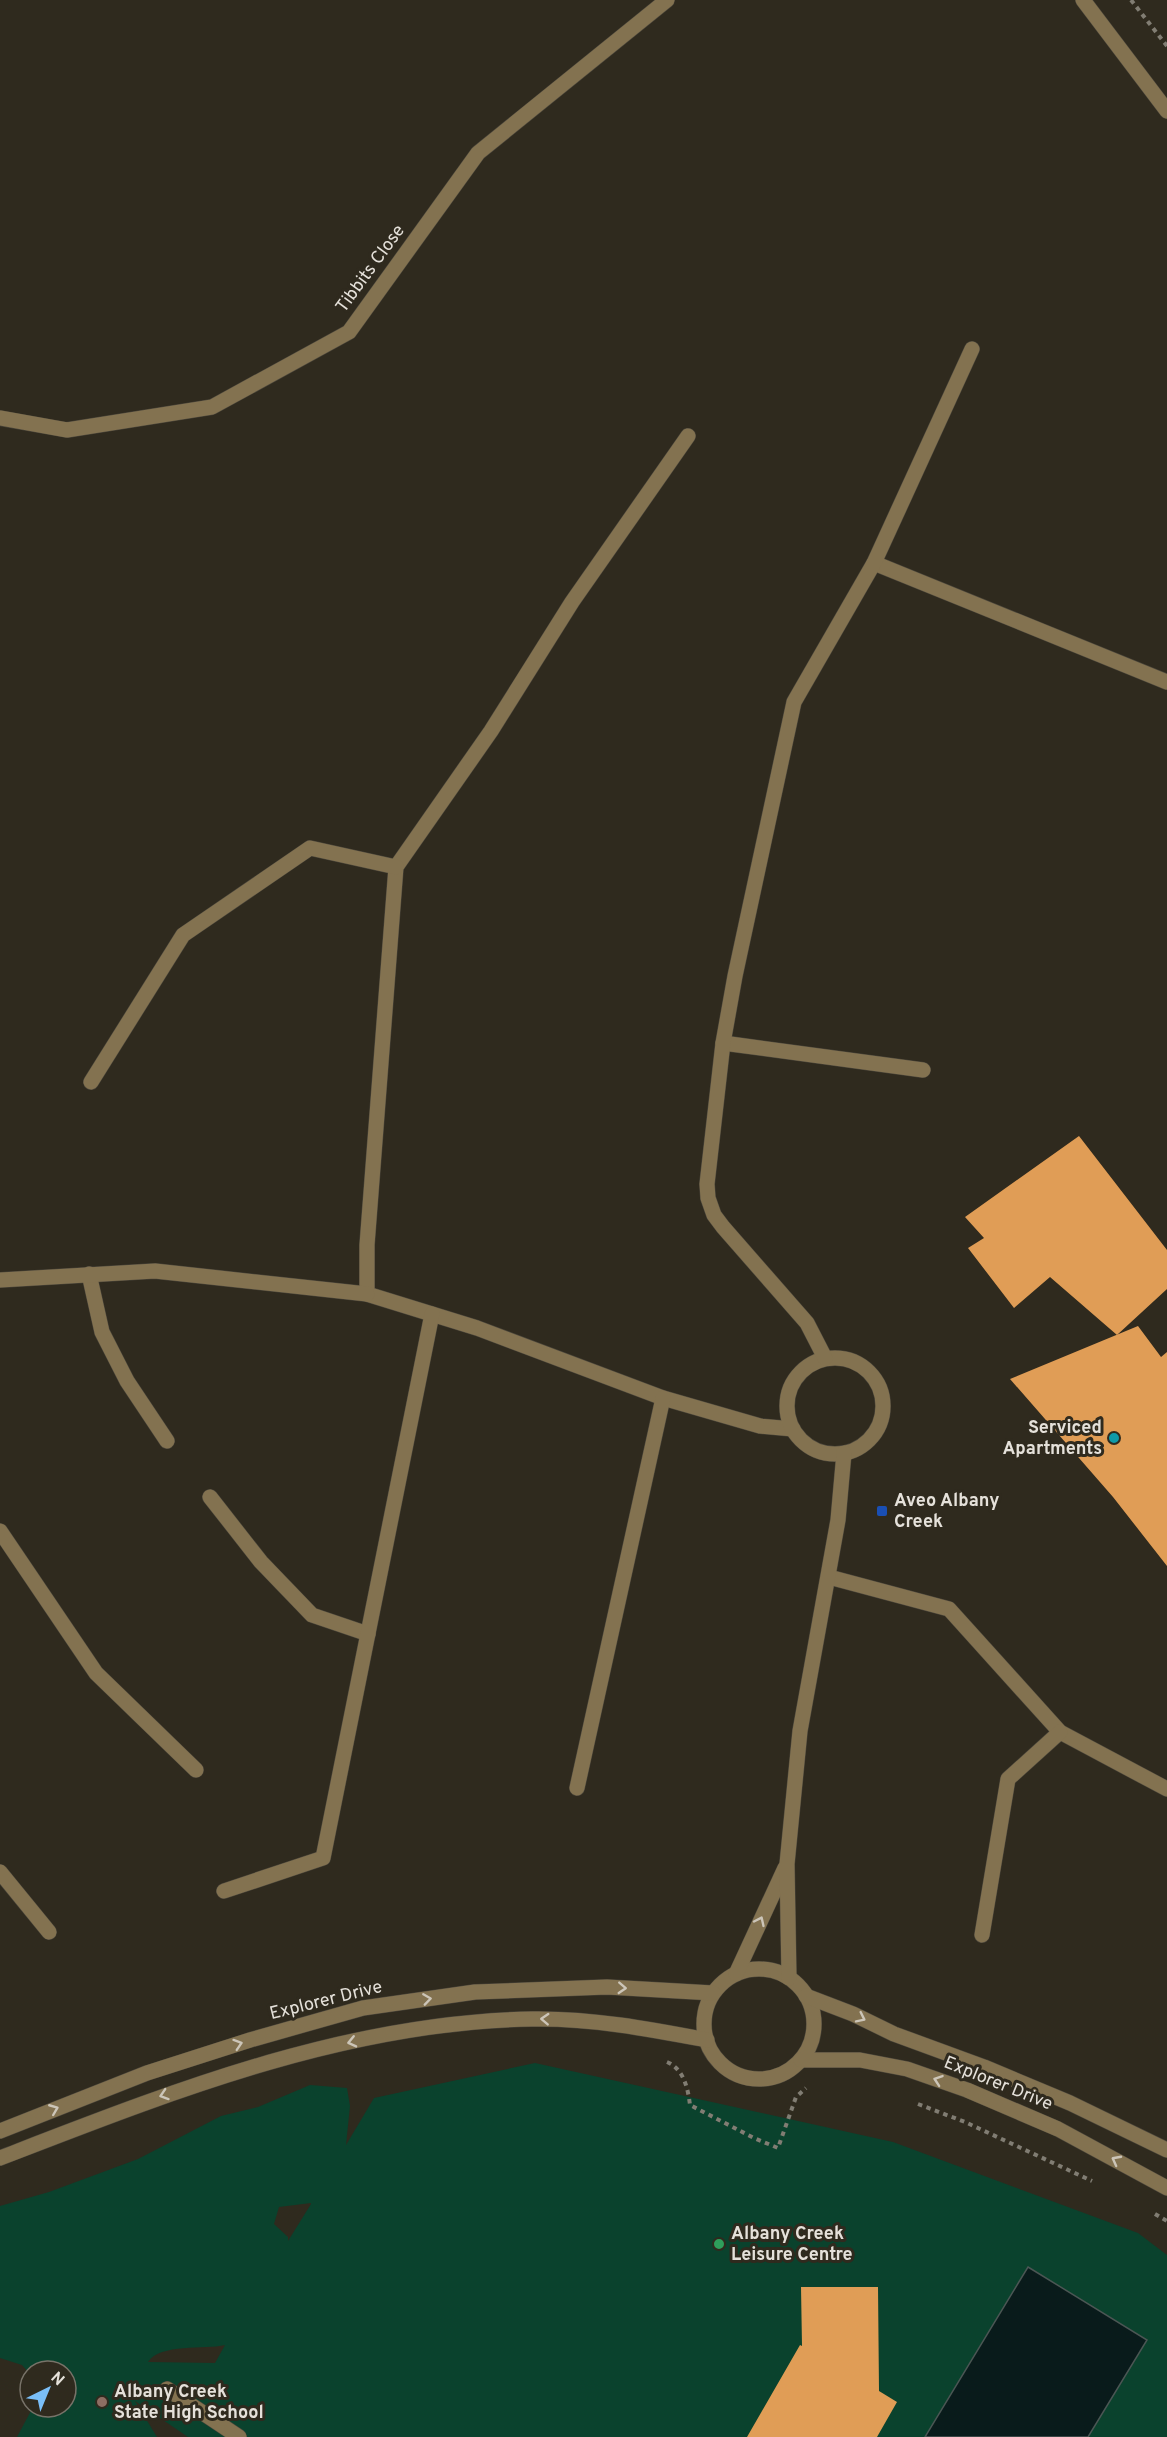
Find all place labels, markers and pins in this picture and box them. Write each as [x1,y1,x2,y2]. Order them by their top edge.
place label: Serviced Apartments [1002,1417,1102,1461]
marker: Serviced Apartments [1107,1431,1121,1445]
place label: Aveo Albany Creek [894,1490,1000,1534]
marker: Aveo Albany Creek [875,1504,889,1518]
place label: Albany Creek Leisure Centre [731,2223,853,2267]
marker: Albany Creek Leisure Centre [712,2237,726,2251]
place label: Albany Creek State High School [114,2381,264,2425]
marker: Albany Creek State High School [95,2395,109,2409]

